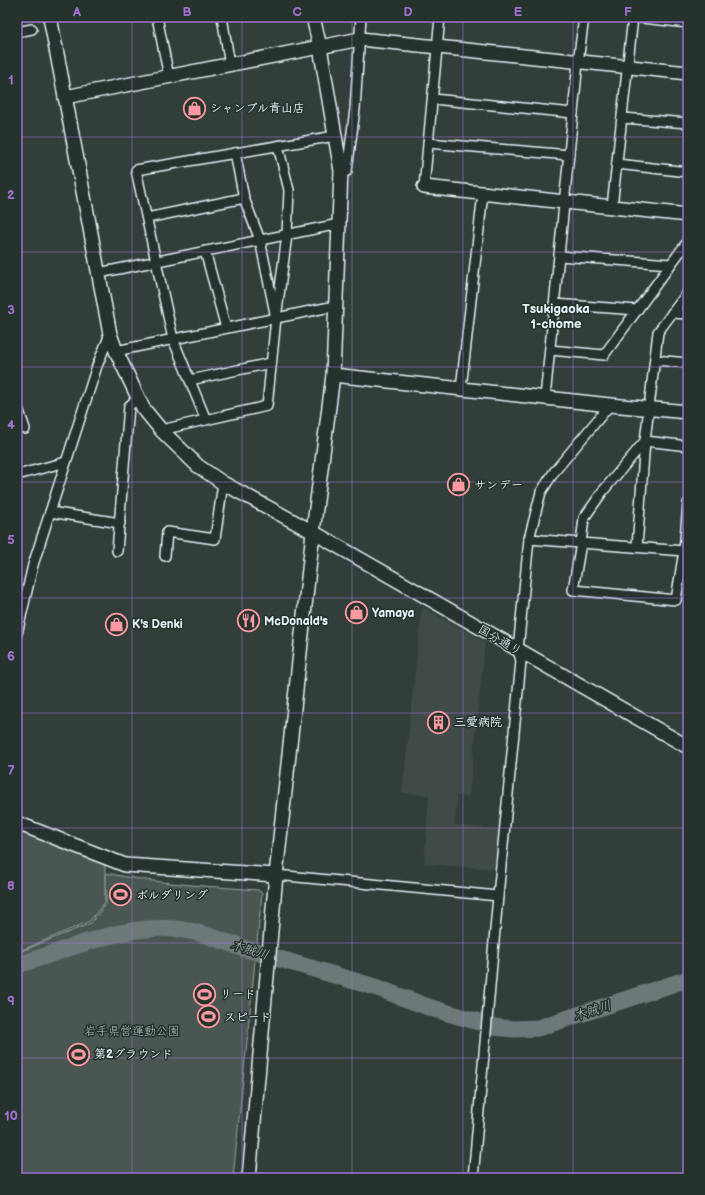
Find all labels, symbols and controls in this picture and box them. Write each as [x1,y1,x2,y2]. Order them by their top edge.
text: A [72,4,81,20]
text: B [182,4,192,20]
text: C [292,4,302,20]
text: D [403,4,413,20]
text: E [514,4,523,20]
text: F [624,4,632,20]
text: 1 [8,72,14,88]
shop icon: シャンブル青山店 [182,95,208,121]
place label: シャンブル青山店 [210,101,305,116]
text: 2 [7,187,15,203]
district label: Tsukigaoka 1-chome [522,301,590,332]
text: 3 [7,302,15,318]
text: 4 [7,417,15,433]
shop icon: サンデー [446,472,472,498]
place label: サンデー [474,478,523,493]
text: 5 [7,532,15,548]
shop icon: Yamaya [344,600,370,626]
place label: Yamaya [372,606,415,621]
restaurant icon: McDonald's [235,608,261,634]
shop icon: K's Denki [103,611,129,637]
place label: McDonald's [264,614,328,629]
place label: K's Denki [132,617,183,632]
street label: 国分通り [475,622,524,659]
text: 6 [7,648,15,664]
building icon: 三愛病院 [426,709,452,735]
place label: 三愛病院 [454,715,502,730]
text: 7 [7,763,15,779]
text: 8 [7,878,15,894]
sports icon: ボルダリング [108,882,134,908]
place label: ボルダリング [136,888,208,903]
water label: 木賊川 [229,937,271,963]
sports icon: リード [191,981,217,1007]
place label: リード [220,987,256,1002]
text: 9 [7,993,15,1009]
water label: 木賊川 [571,997,613,1025]
sports icon: スピード [196,1004,222,1030]
place label: スピード [224,1010,272,1025]
park label: 岩手県営運動公園 [84,1024,180,1039]
sports icon: 第2グラウンド [65,1041,91,1067]
place label: 第2グラウンド [94,1047,173,1062]
text: 10 [4,1108,18,1124]

